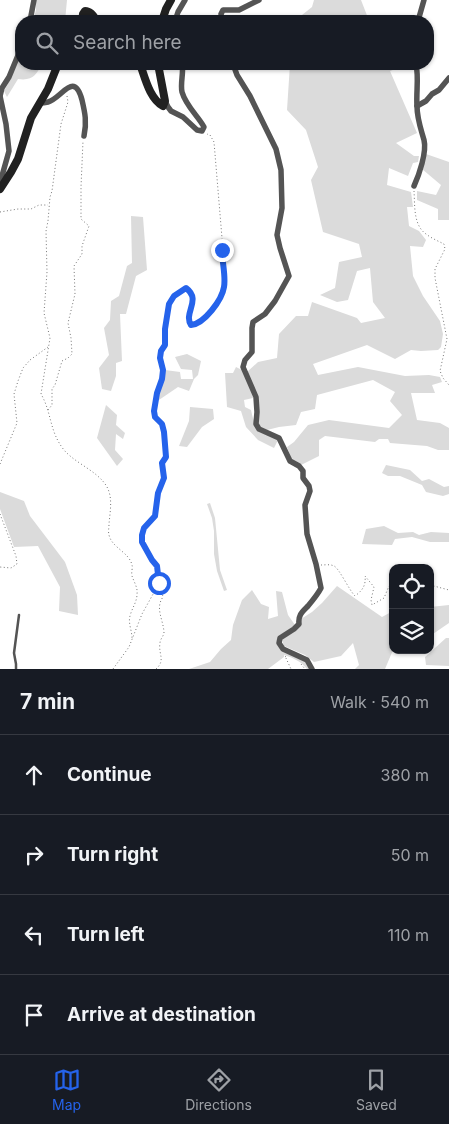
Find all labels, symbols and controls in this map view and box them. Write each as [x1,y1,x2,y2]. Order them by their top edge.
search box [15,15,434,70]
icon: search [33,29,61,57]
text: Search here [73,31,182,54]
route end [211,239,234,262]
map controls [389,564,434,654]
button: locate [389,564,434,609]
route start [148,572,171,595]
button: layers [389,609,434,654]
text: 7 min [20,689,75,714]
text: Walk · 540 m [330,692,429,712]
icon: ahead [20,761,48,789]
text: Continue [67,763,152,786]
text: 380 m [381,765,429,785]
icon: right [20,841,48,869]
text: Turn right [67,843,158,866]
text: 50 m [391,845,429,865]
icon: left [20,921,48,949]
text: Turn left [67,923,145,946]
text: 110 m [387,925,429,945]
icon: arrive [20,1001,48,1029]
text: Arrive at destination [67,1003,256,1026]
tab: Map [52,1066,81,1113]
tab: Directions [185,1066,252,1113]
tab: Saved [356,1066,397,1113]

